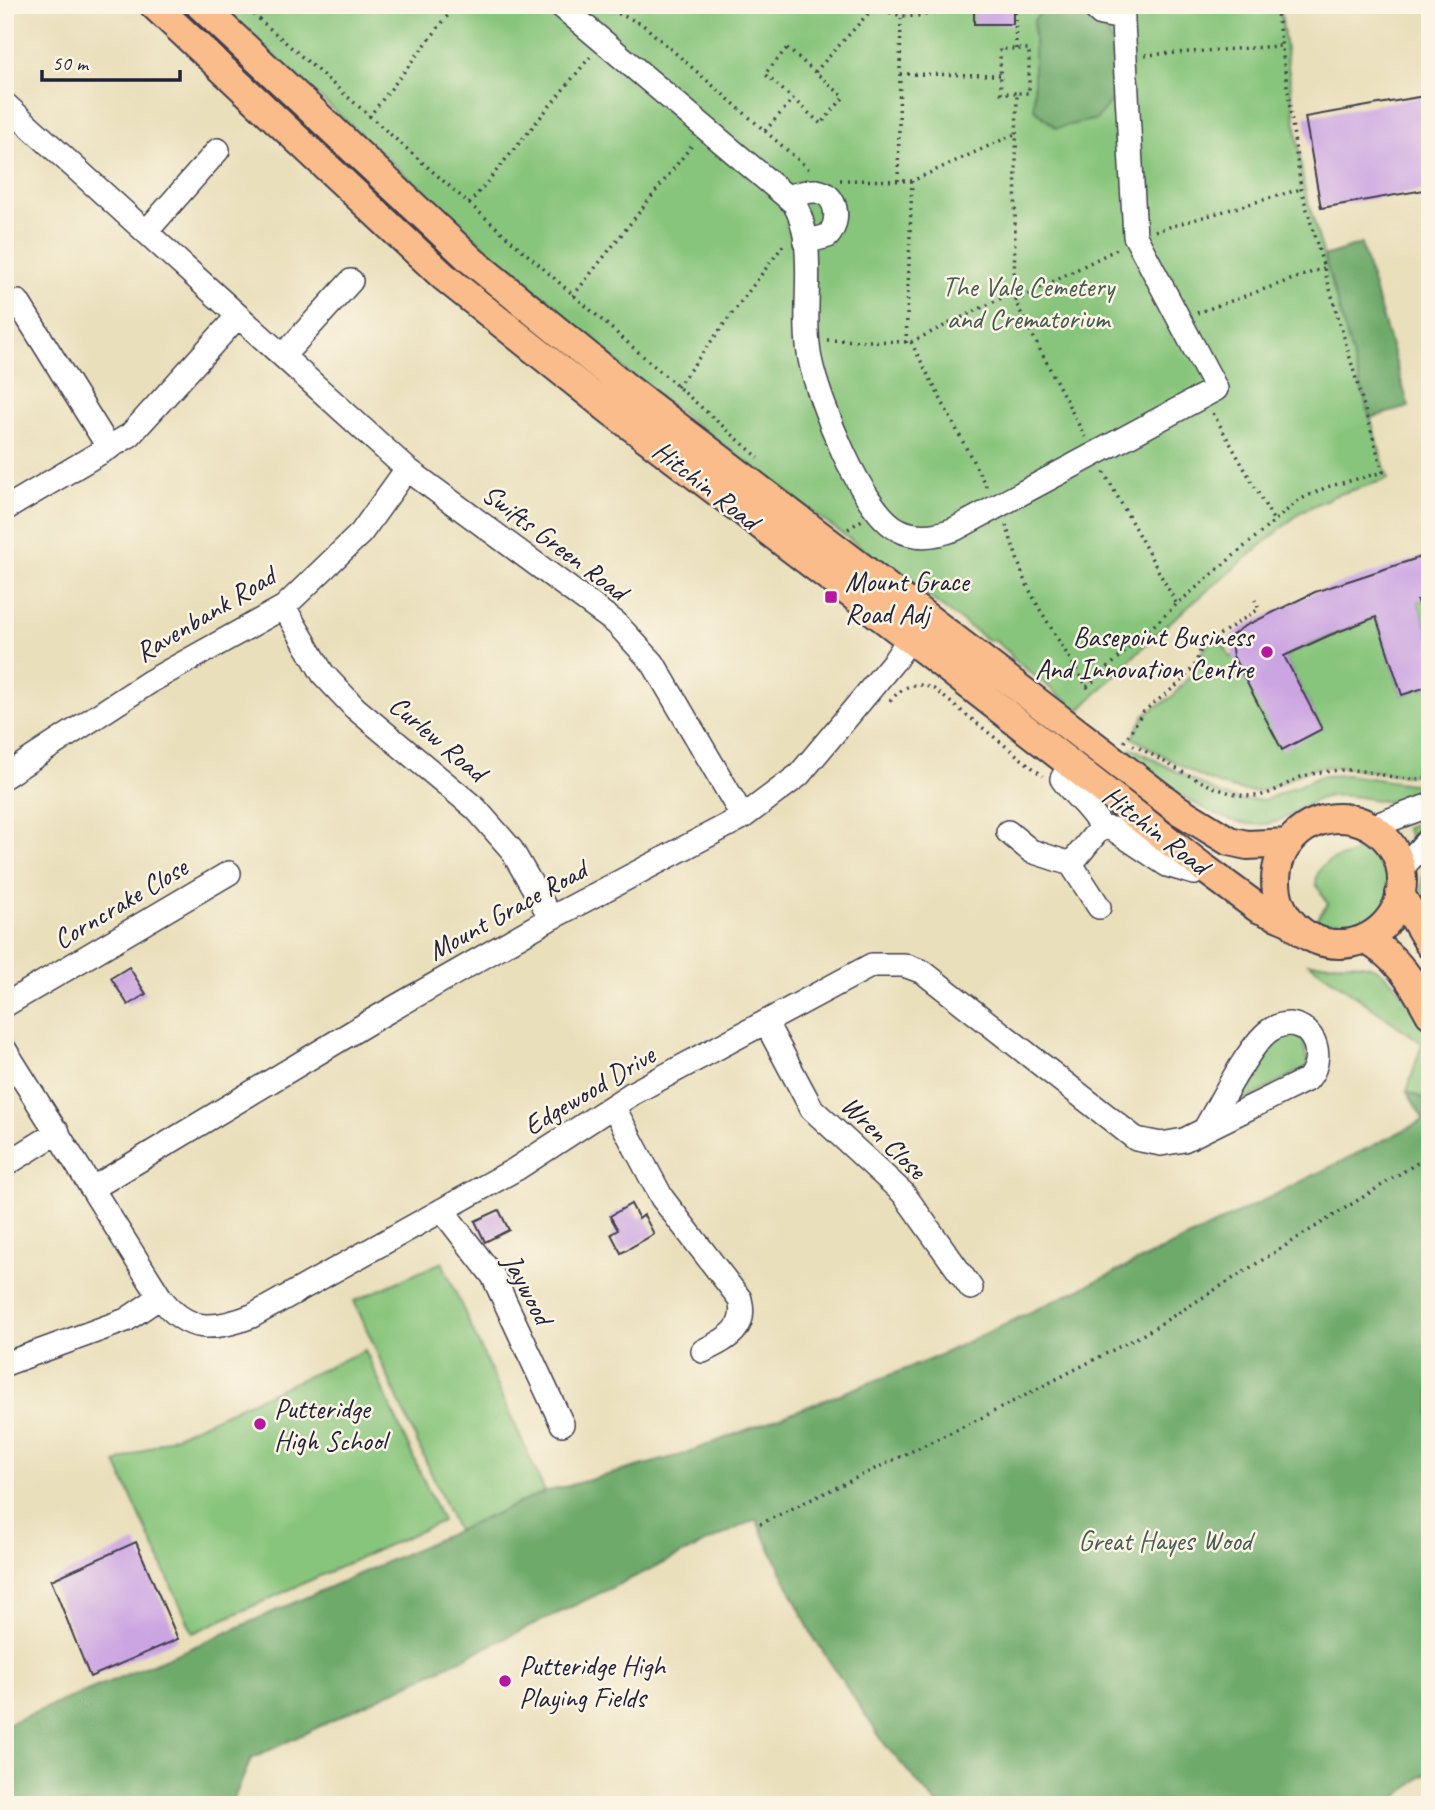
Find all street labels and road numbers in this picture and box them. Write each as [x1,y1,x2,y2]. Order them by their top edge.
street label: Hitchin Road [646,433,769,540]
street label: Swifts Green Road [475,476,638,610]
street label: Ravenbank Road [128,556,285,670]
street label: Curlew Road [382,687,497,791]
street label: Hitchin Road [1096,778,1219,885]
street label: Corncrake Close [47,848,195,957]
street label: Mount Grace Road [421,850,596,968]
street label: Edgewood Drive [517,1036,663,1143]
street label: Wren Close [834,1088,935,1188]
street label: Jaywood [494,1246,563,1334]

